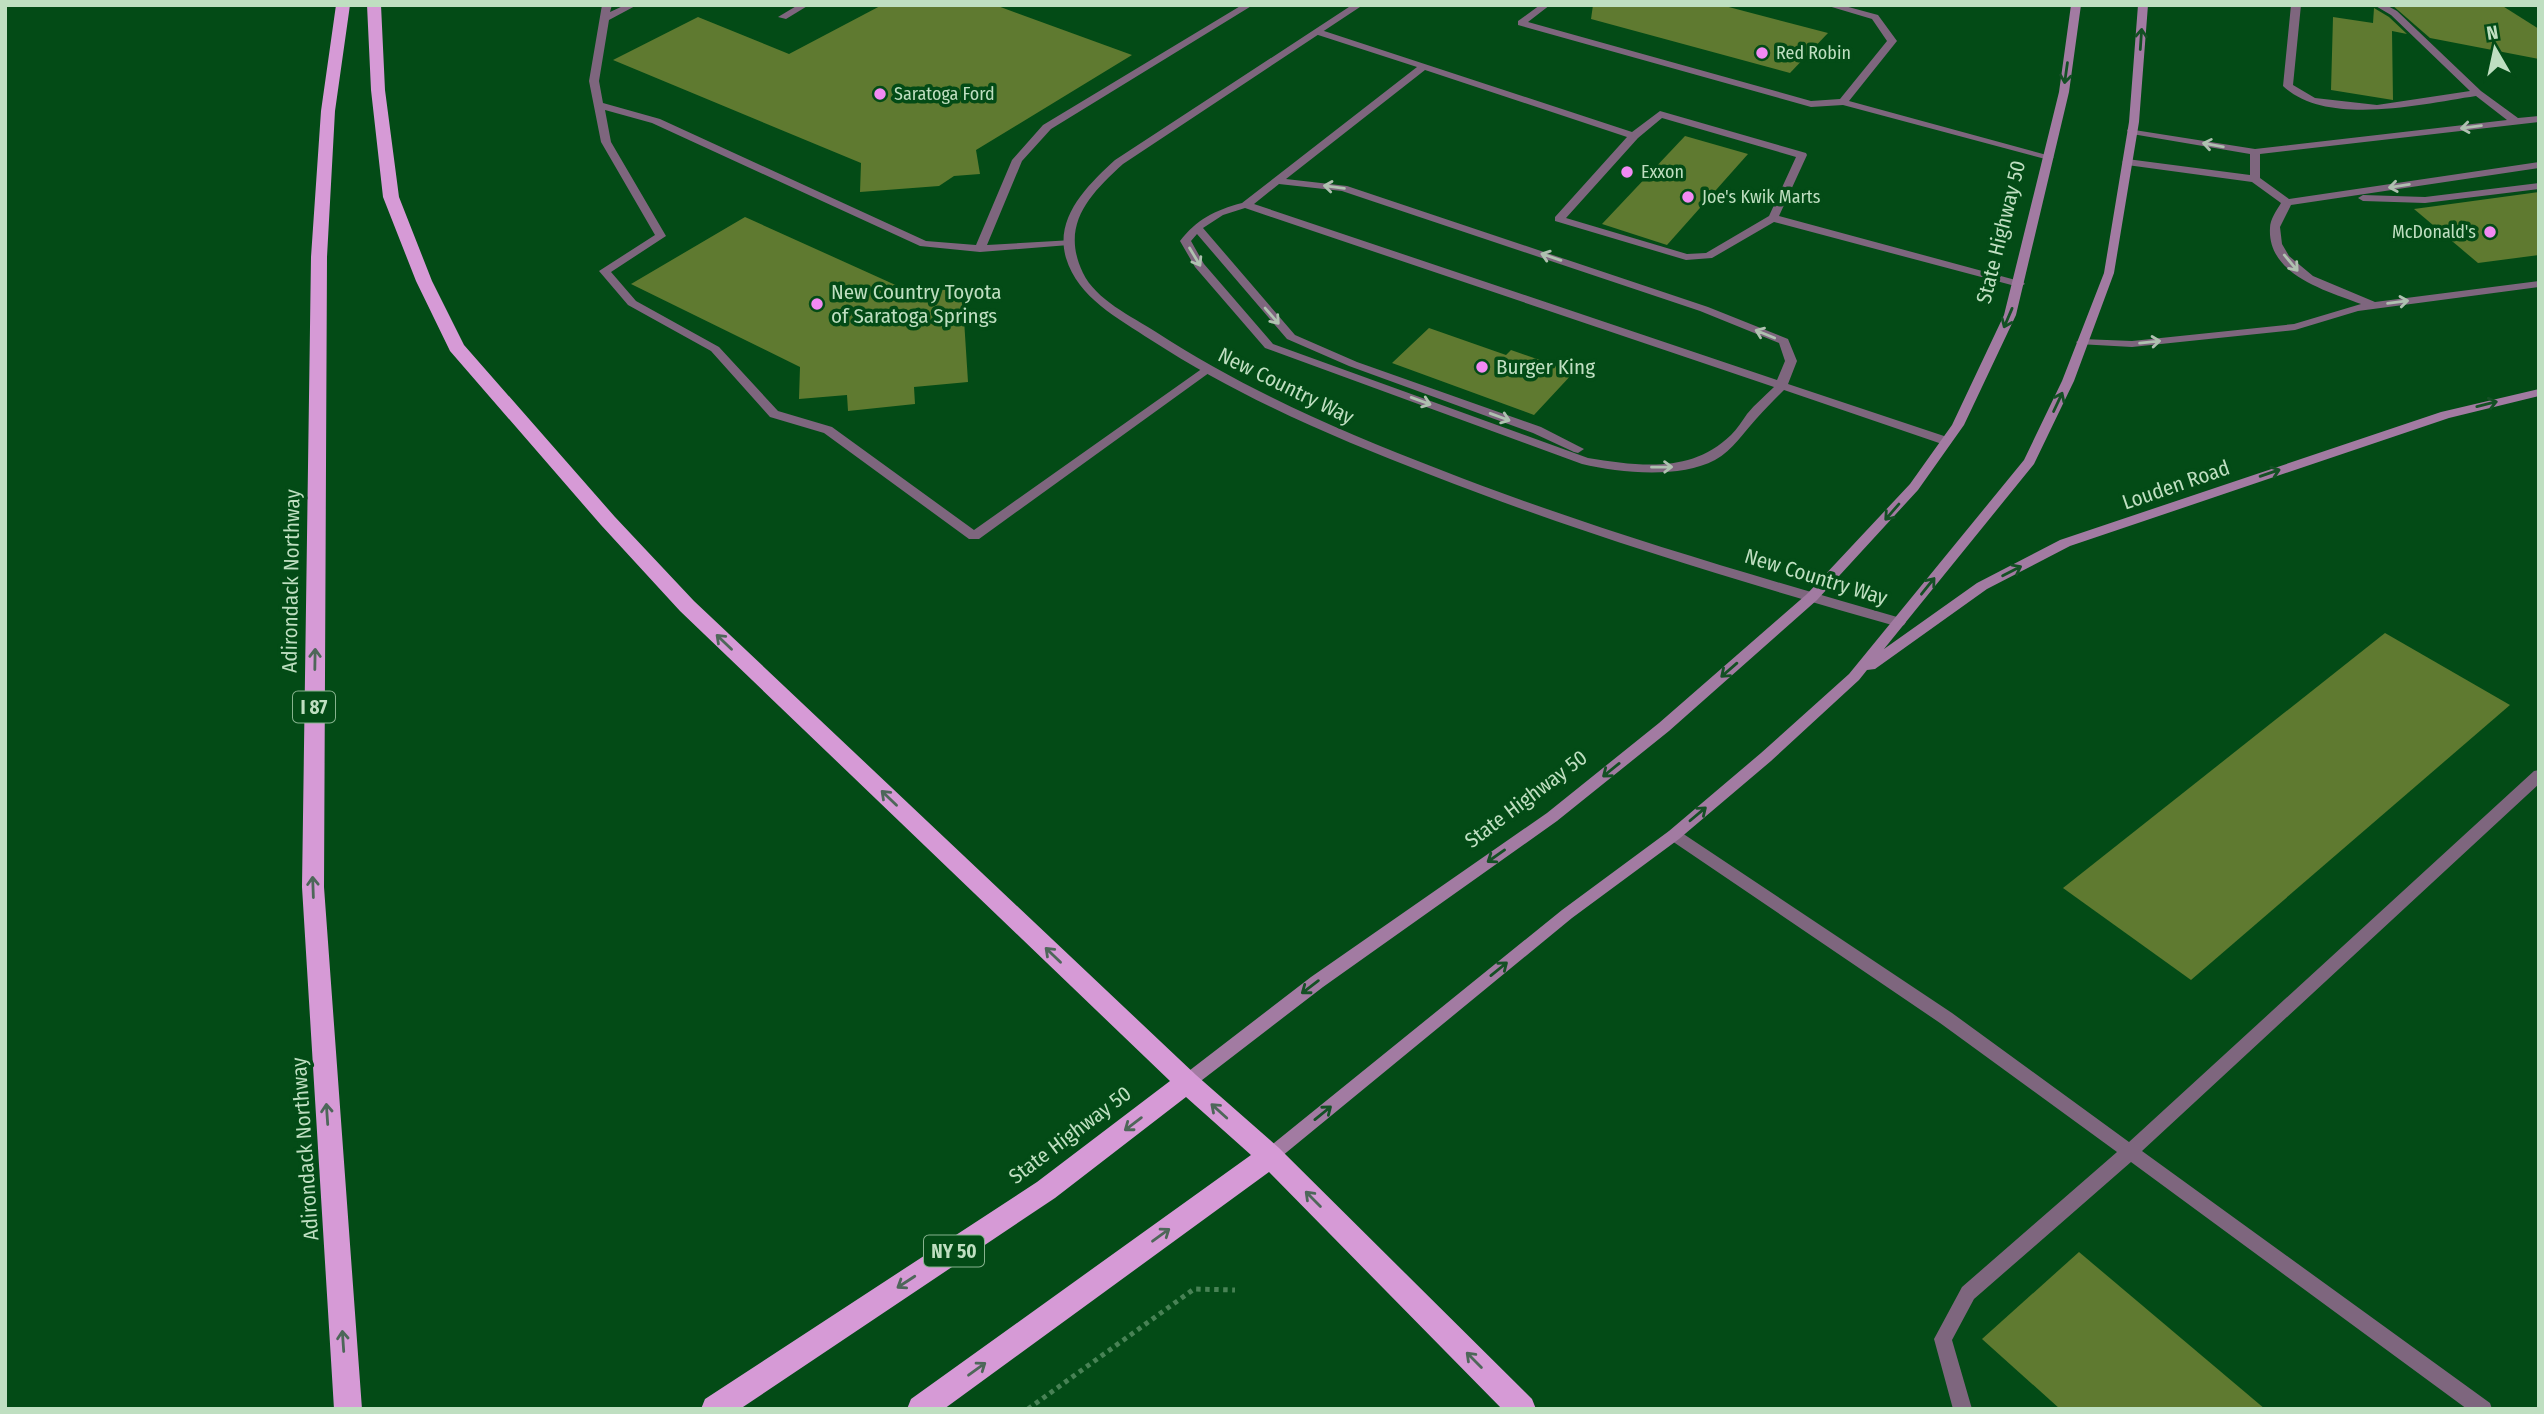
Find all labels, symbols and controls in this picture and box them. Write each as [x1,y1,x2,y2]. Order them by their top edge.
north arrow [2460,14,2530,84]
text: N [2485,20,2500,45]
one-way arrow [2135,28,2148,51]
place label: Red Robin [1776,42,1851,64]
marker: Red Robin [1754,45,1770,61]
one-way arrow [2060,61,2073,84]
place label: Saratoga Ford [894,83,995,105]
marker: Saratoga Ford [872,86,888,102]
one-way arrow [2460,120,2483,133]
one-way arrow [2202,138,2225,151]
street label: State Highway 50 [1971,158,2031,306]
place label: Exxon [1641,161,1684,183]
marker: Exxon [1619,164,1635,180]
one-way arrow [2388,180,2410,193]
one-way arrow [1323,181,1346,194]
place label: Joe's Kwik Marts [1702,186,1821,208]
marker: Joe's Kwik Marts [1680,189,1696,205]
place label: McDonald's [2392,221,2476,243]
marker: McDonald's [2482,224,2498,240]
one-way arrow [1188,247,1202,267]
one-way arrow [1540,250,1562,262]
one-way arrow [2283,254,2298,272]
place label: New Country Toyota of Saratoga Springs [831,279,1002,329]
marker: New Country Toyota of Saratoga Springs [809,296,825,312]
one-way arrow [2386,296,2409,309]
one-way arrow [1265,306,1280,324]
one-way arrow [2000,306,2013,328]
one-way arrow [1754,326,1776,339]
one-way arrow [2138,335,2161,348]
street label: New Country Way [1214,342,1359,430]
place label: Burger King [1496,354,1595,380]
marker: Burger King [1474,359,1490,375]
one-way arrow [2052,391,2065,413]
one-way arrow [1409,395,1431,408]
one-way arrow [2475,397,2498,411]
one-way arrow [1488,412,1510,424]
street label: Louden Road [2119,454,2233,516]
one-way arrow [1650,461,1673,474]
one-way arrow [2259,466,2281,478]
street label: Adirondack Northway [276,488,306,673]
one-way arrow [1884,503,1900,521]
street label: New Country Way [1741,543,1891,611]
one-way arrow [2001,563,2022,577]
one-way arrow [1920,578,1936,596]
one-way arrow [716,633,733,650]
one-way arrow [308,648,322,671]
one-way arrow [1720,662,1738,678]
road number: I 87 [293,692,335,722]
street label: State Highway 50 [1460,745,1592,853]
one-way arrow [1603,762,1621,778]
one-way arrow [881,790,898,807]
one-way arrow [1689,807,1707,822]
one-way arrow [1487,849,1506,863]
one-way arrow [306,875,320,898]
one-way arrow [1045,947,1062,964]
one-way arrow [1490,961,1508,977]
one-way arrow [1301,980,1320,995]
street label: Adirondack Northway [286,1056,324,1241]
street label: State Highway 50 [1004,1081,1136,1189]
one-way arrow [321,1103,334,1126]
one-way arrow [1211,1103,1229,1119]
one-way arrow [1314,1105,1332,1121]
one-way arrow [1124,1116,1143,1131]
one-way arrow [1305,1191,1322,1208]
one-way arrow [1151,1228,1170,1243]
road number: NY 50 [924,1236,984,1266]
one-way arrow [897,1275,917,1289]
one-way arrow [336,1330,349,1352]
one-way arrow [1466,1352,1483,1369]
one-way arrow [967,1362,986,1377]

